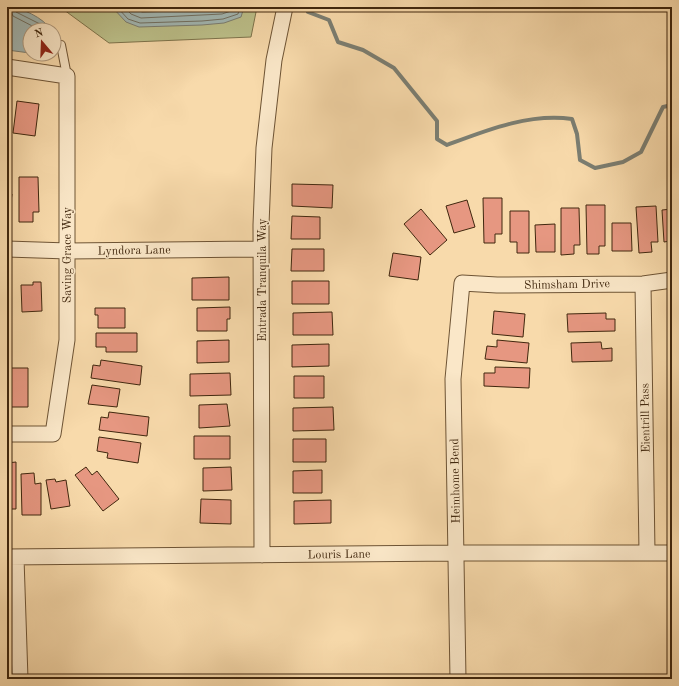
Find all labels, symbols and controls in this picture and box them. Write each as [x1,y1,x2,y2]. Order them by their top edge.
north arrow [22,22,62,62]
text: N [33,27,46,41]
street label: Saving Grace Way [62,206,74,303]
street label: Entrada Tranquila Way [257,218,269,342]
street label: Lyndora Lane [97,244,171,258]
street label: Shimsham Drive [524,278,611,292]
street label: Eientrill Pass [639,383,653,453]
street label: Heimhome Bend [449,438,463,524]
street label: Louris Lane [307,548,371,562]

